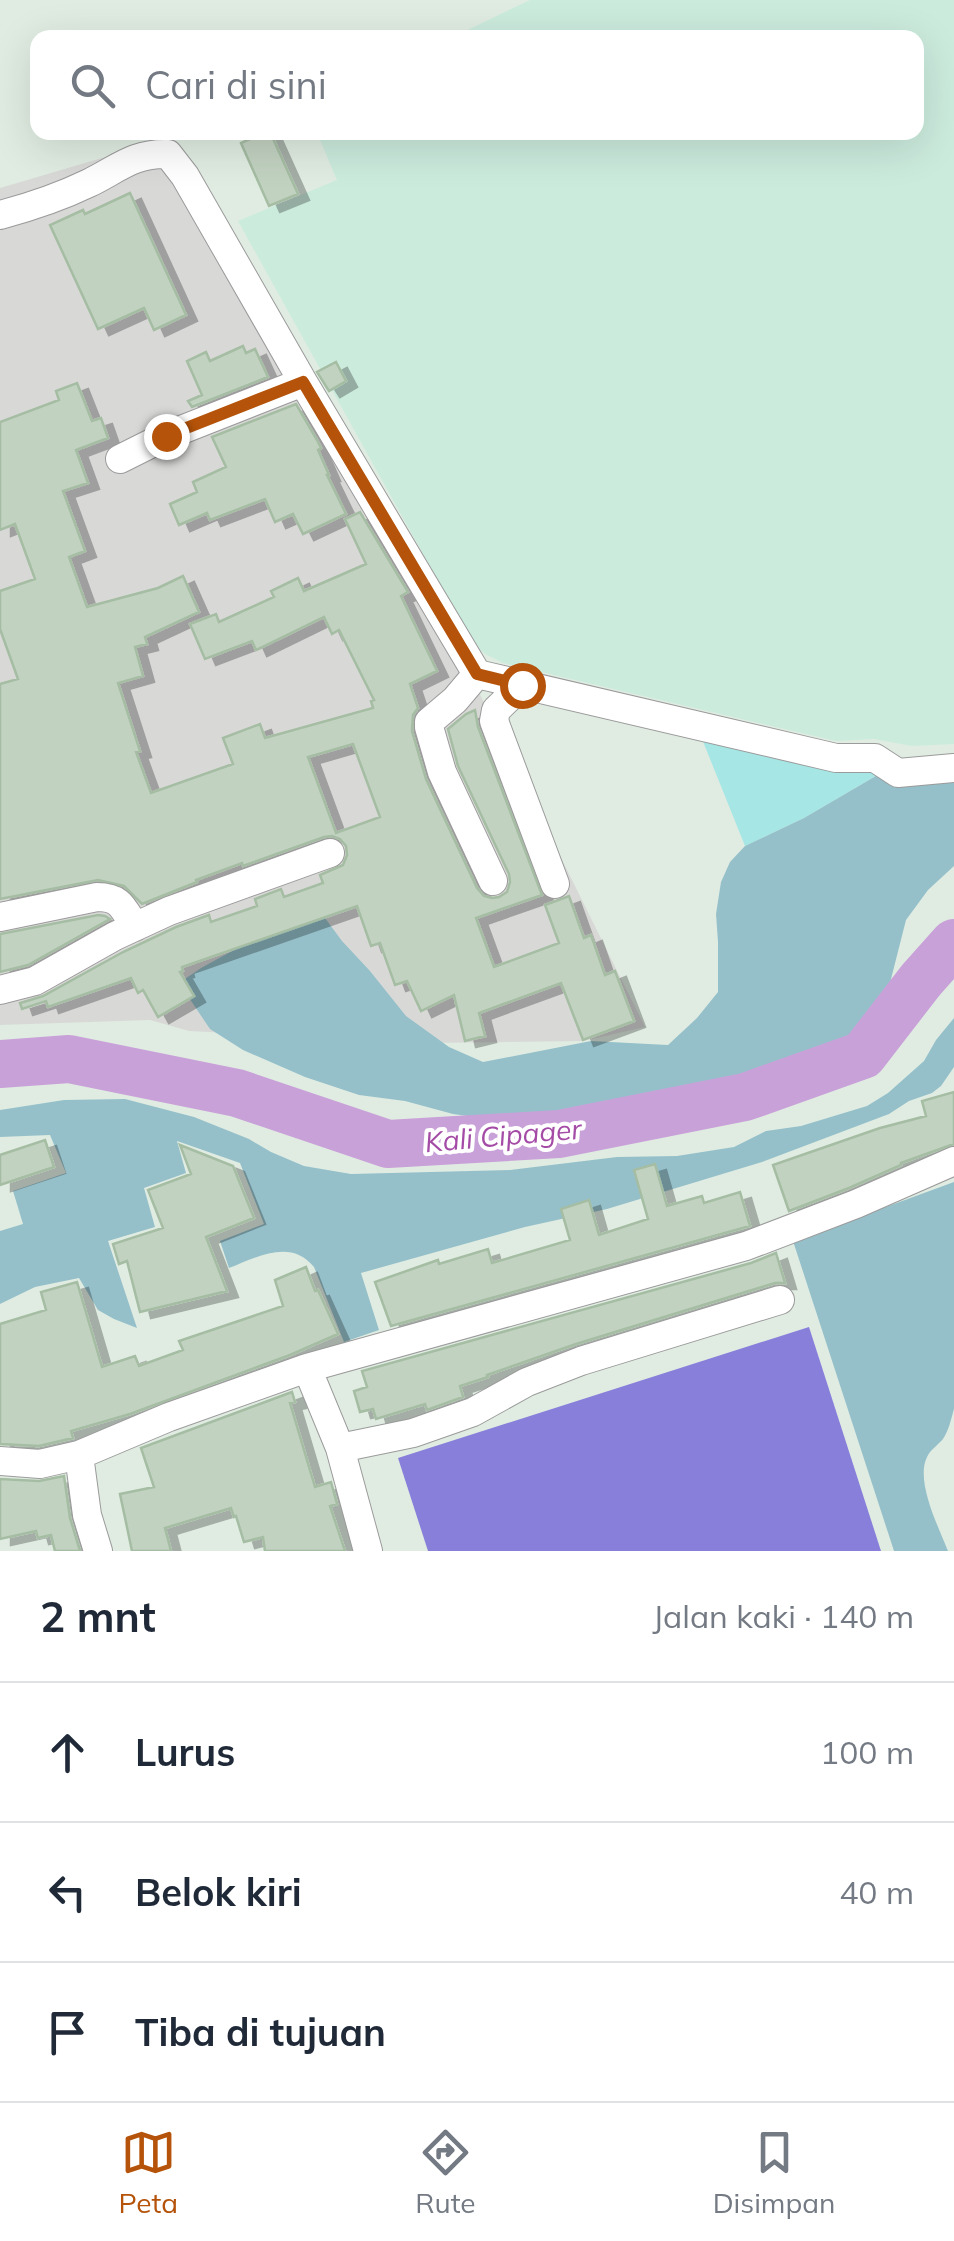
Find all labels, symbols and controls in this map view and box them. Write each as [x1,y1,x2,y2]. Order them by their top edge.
search box [30,30,924,140]
icon: search [65,58,120,113]
text: Cari di sini [145,61,327,109]
route end [144,414,190,460]
route start [500,663,546,709]
water label: Kali Cipager [423,1111,584,1159]
text: 2 mnt [40,1590,156,1643]
text: Jalan kaki · 140 m [653,1596,914,1636]
icon: ahead [40,1725,95,1780]
text: Lurus [135,1728,235,1776]
text: 100 m [820,1732,914,1772]
icon: left [40,1865,95,1920]
text: Belok kiri [135,1868,302,1916]
text: 40 m [839,1872,914,1912]
icon: arrive [40,2005,95,2060]
text: Tiba di tujuan [135,2008,386,2056]
tab: Peta [119,2125,178,2220]
tab: Rute [415,2125,476,2220]
tab: Disimpan [713,2125,835,2220]

